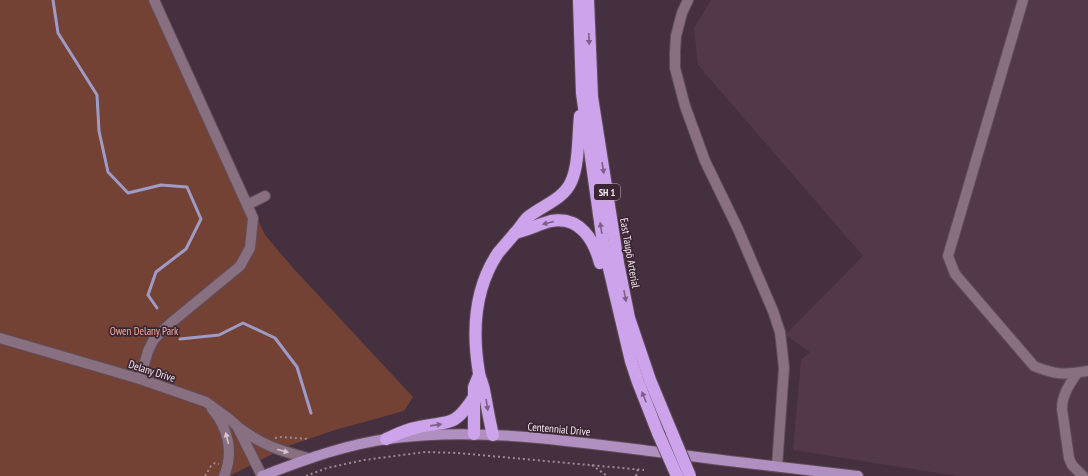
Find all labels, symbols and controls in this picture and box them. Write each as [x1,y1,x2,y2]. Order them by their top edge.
one-way arrow [586,33,593,45]
one-way arrow [600,162,606,174]
road number: SH 1 [594,184,620,200]
street label: East Taupō Arterial [617,217,643,290]
one-way arrow [542,220,554,226]
one-way arrow [598,222,604,234]
one-way arrow [622,290,628,302]
park label: Owen Delany Park [110,324,179,338]
street label: Delany Drive [127,357,178,385]
one-way arrow [640,391,646,403]
one-way arrow [484,398,490,411]
street label: Centennial Drive [527,419,591,439]
one-way arrow [430,422,443,428]
one-way arrow [224,432,230,444]
one-way arrow [277,448,289,454]

